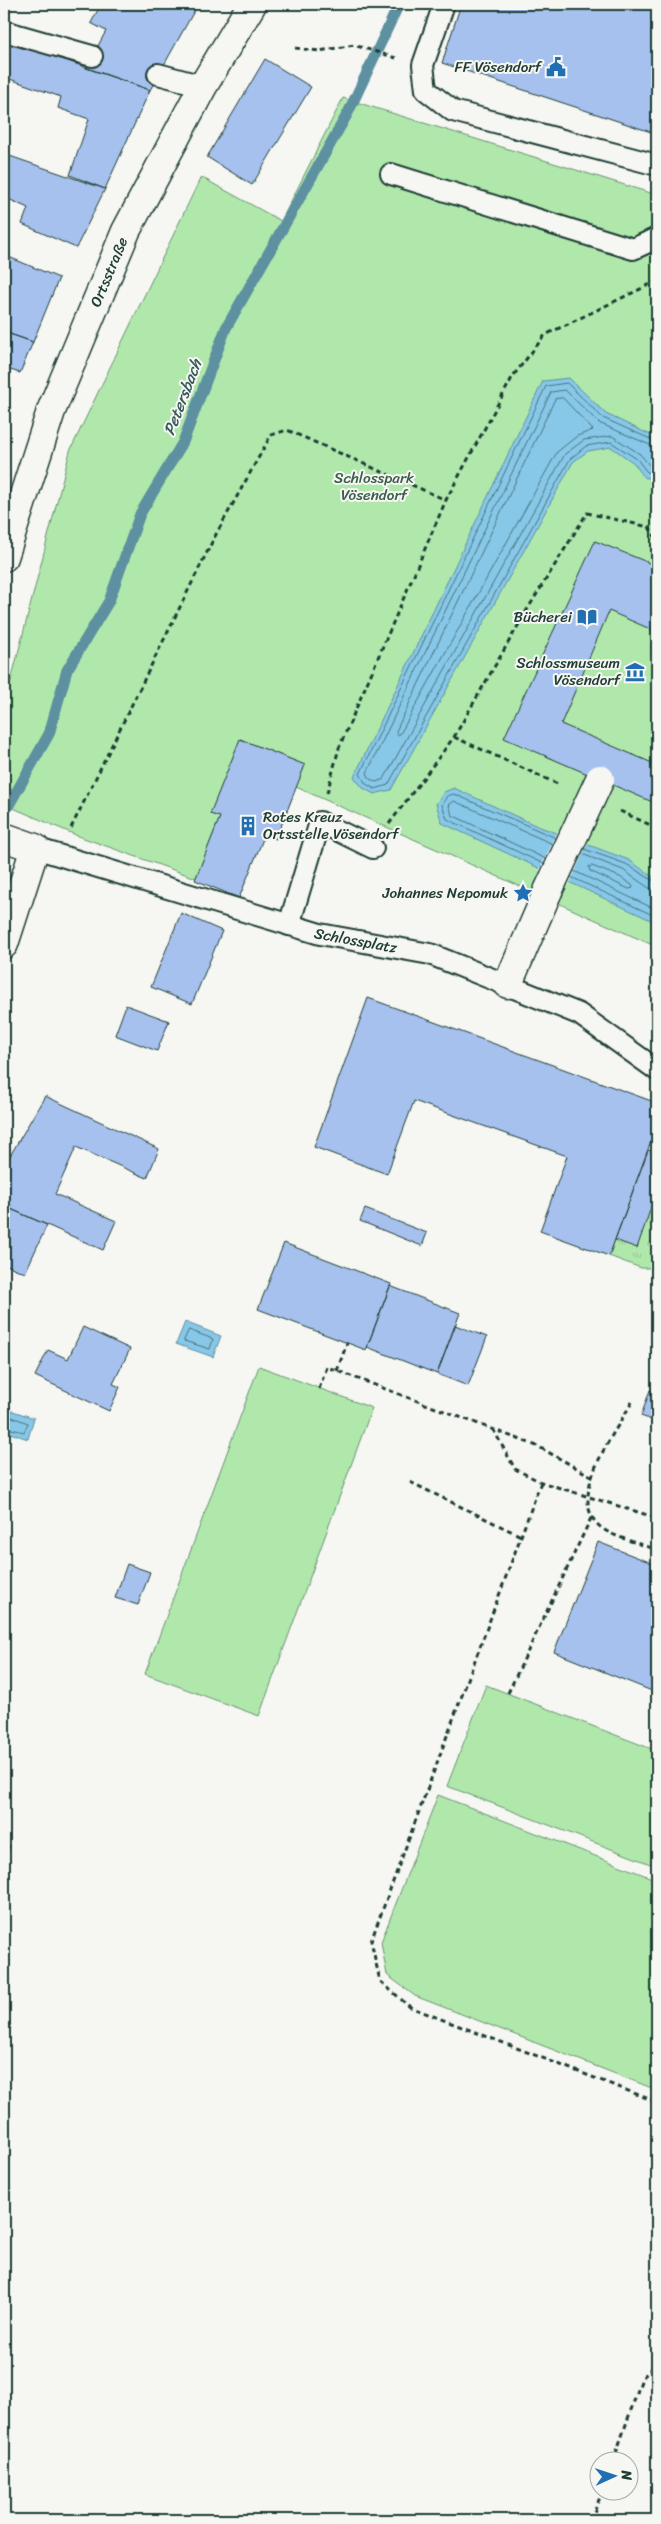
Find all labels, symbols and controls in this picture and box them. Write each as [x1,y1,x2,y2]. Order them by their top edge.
place label: FF Vösendorf [455,54,542,80]
public building icon: FF Vösendorf [545,56,567,78]
street label: Ortsstraße [83,233,135,311]
water label: Petersbach [155,353,211,439]
park label: Schlosspark Vösendorf [334,465,414,508]
place label: Bücherei [513,604,573,630]
library icon: Bücherei [576,606,598,628]
place label: Schlossmuseum Vösendorf [516,650,621,693]
museum icon: Schlossmuseum Vösendorf [624,661,646,683]
place label: Rotes Kreuz Ortsstelle Vösendorf [263,804,400,847]
building icon: Rotes Kreuz Ortsstelle Vösendorf [237,815,259,837]
place label: Johannes Nepomuk [382,880,509,906]
place icon: Johannes Nepomuk [512,882,534,904]
street label: Schlossplatz [311,920,400,961]
north arrow [588,2452,638,2502]
text: N [614,2469,639,2481]

